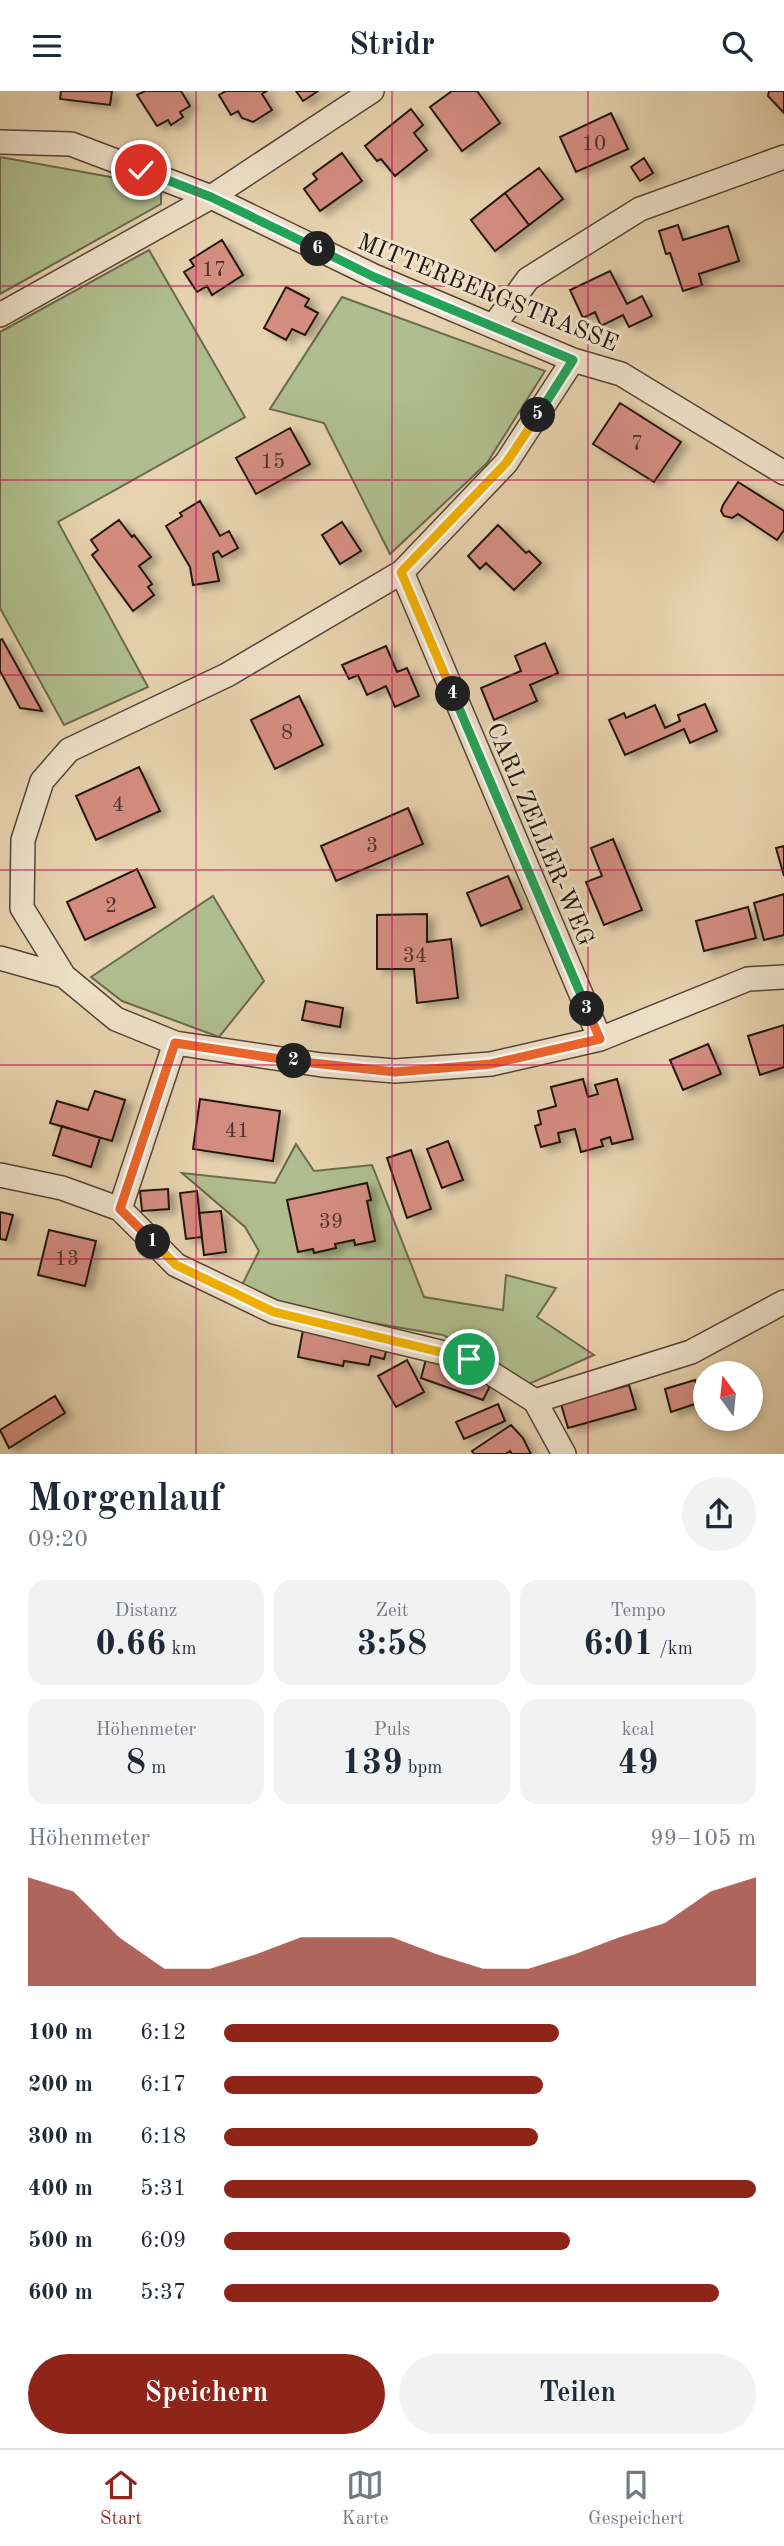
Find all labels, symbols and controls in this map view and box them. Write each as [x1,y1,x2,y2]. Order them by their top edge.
icon: menu [28,27,66,65]
icon: search [718,27,756,65]
text: Stridr [349,30,435,62]
house number: 10 [582,134,606,155]
pin [111,140,171,200]
icon: check [122,151,160,189]
street label: MITTERBERGSTRASSE [353,230,621,357]
pin: 6 [300,231,336,267]
text: 6 [312,239,323,258]
house number: 17 [202,260,226,281]
pin: 5 [520,397,556,433]
text: 5 [532,405,543,424]
house number: 7 [631,434,643,455]
house number: 15 [261,452,285,473]
pin: 4 [435,677,470,711]
text: 4 [447,684,458,703]
street label: CARL ZELLER-WEG [481,720,597,950]
house number: 8 [281,723,293,744]
house number: 4 [112,795,124,816]
house number: 3 [366,836,378,857]
house number: 2 [105,896,117,917]
house number: 34 [403,946,427,967]
pin: 3 [570,991,604,1027]
text: 3 [581,999,592,1018]
pin: 2 [276,1044,312,1079]
text: 2 [288,1051,299,1070]
house number: 41 [225,1121,249,1142]
house number: 39 [319,1212,343,1233]
pin: 1 [136,1225,170,1259]
text: 1 [147,1232,158,1251]
house number: 13 [55,1249,79,1270]
pin [439,1329,499,1389]
icon: arrive [450,1340,488,1378]
north arrow [693,1361,763,1431]
map controls [693,1361,763,1431]
button: share [682,1477,756,1551]
text: Morgenlauf [28,1481,223,1519]
text: 09:20 [28,1528,88,1551]
text: Distanz [115,1602,177,1621]
text: Zeit [376,1602,408,1621]
text: Tempo [610,1602,666,1621]
text: 0.66 [96,1627,166,1662]
text: 3:58 [357,1627,427,1662]
text: 6:01 [583,1627,654,1662]
text: km [166,1640,197,1659]
text: /km [654,1640,693,1659]
text: Höhenmeter [96,1721,196,1740]
text: Puls [374,1721,410,1740]
text: kcal [622,1721,654,1740]
text: 8 [126,1746,146,1781]
text: 139 [342,1746,402,1781]
text: 49 [618,1746,658,1781]
text: m [146,1759,166,1778]
text: bpm [402,1759,442,1778]
text: Höhenmeter [28,1827,150,1850]
text: 99–105 m [650,1827,756,1850]
text: 100 m [28,2021,93,2044]
text: 6:12 [140,2021,186,2044]
text: 200 m [28,2073,93,2096]
text: 6:17 [140,2073,186,2096]
text: 300 m [28,2125,93,2148]
text: 6:18 [140,2125,186,2148]
text: 400 m [28,2177,93,2200]
text: 5:31 [140,2177,186,2200]
text: 500 m [28,2229,93,2252]
text: 6:09 [140,2229,186,2252]
text: 600 m [28,2281,93,2304]
text: 5:37 [140,2281,186,2304]
button: Speichern [28,2354,385,2434]
button: Teilen [399,2354,756,2434]
tab: Start [100,2466,142,2531]
tab: Karte [342,2466,389,2531]
tab: Gespeichert [588,2466,684,2531]

